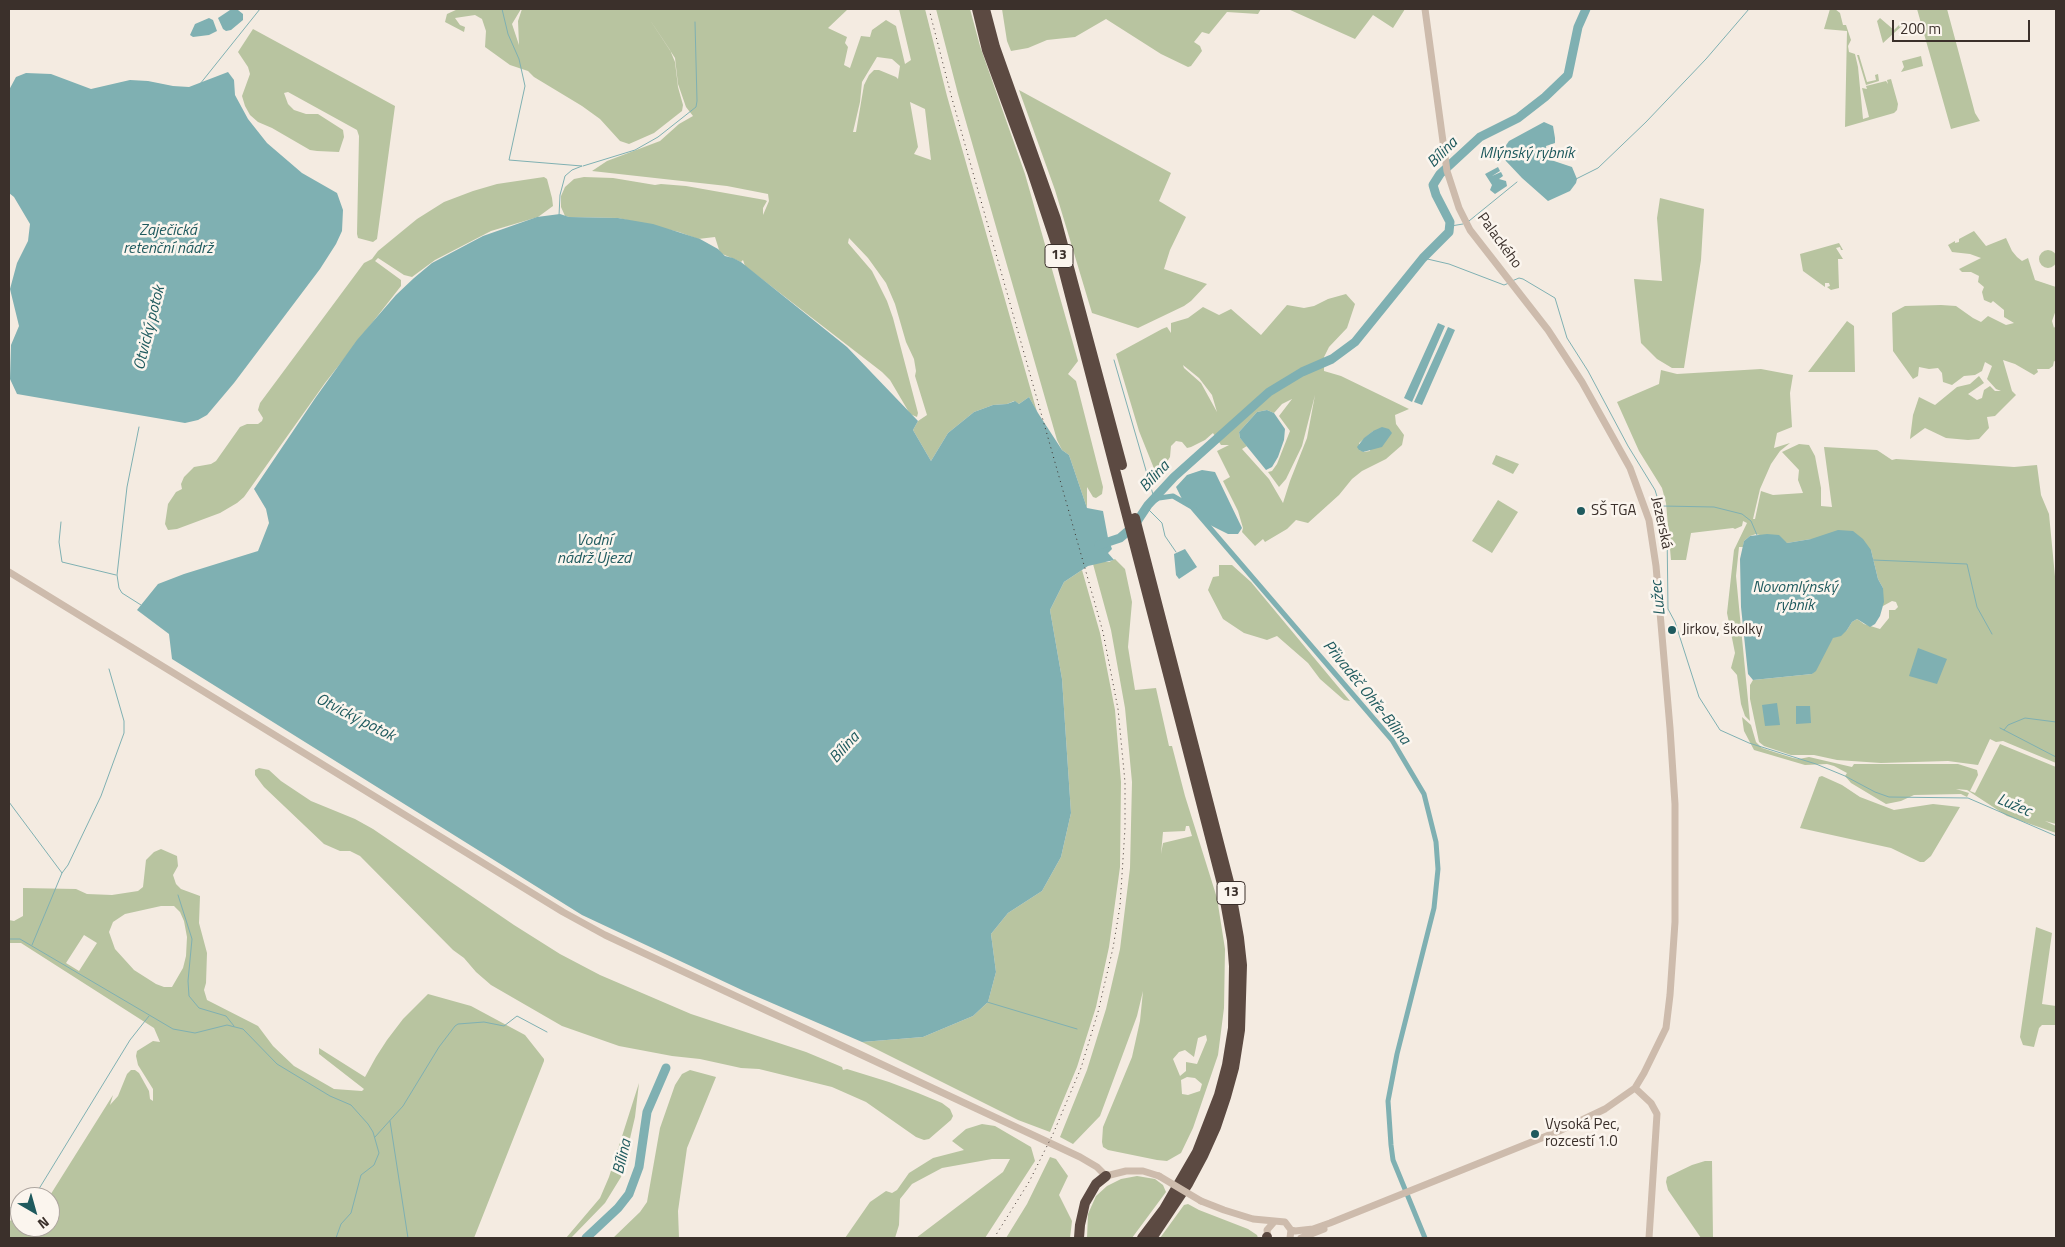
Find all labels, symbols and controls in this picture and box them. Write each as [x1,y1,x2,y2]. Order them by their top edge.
scale bar [1895,10,2032,42]
text: 200 m [1900,17,1941,40]
water label: Bílina [1424,134,1462,172]
water label: Mlýnský rybník [1480,144,1574,164]
street label: Palackého [1473,210,1525,272]
water label: Zaječická retenční nádrž [123,221,213,259]
road number: 13 [1045,245,1073,268]
water label: Otvický potok [130,284,170,372]
water label: Bílina [1136,458,1174,496]
street label: Jezerská [1647,495,1675,551]
place label: SŠ TGA [1591,502,1636,520]
marker: SŠ TGA [1575,505,1587,517]
water label: Vodní nádrž Újezd [557,531,631,569]
water label: Novomlýnský rybník [1752,578,1838,616]
water label: Lužec [1648,579,1670,617]
place label: Jirkov, školky [1682,621,1763,639]
marker: Jirkov, školky [1666,624,1678,636]
water label: Přivaděč Ohře-Bílina [1318,637,1414,749]
water label: Otvický potok [312,690,398,746]
water label: Bílina [826,728,864,768]
water label: Lužec [1994,790,2034,822]
road number: 13 [1217,881,1245,904]
place label: Vysoká Pec, rozcestí 1.0 [1545,1116,1620,1151]
marker: Vysoká Pec, rozcestí 1.0 [1529,1128,1541,1140]
water label: Bílina [610,1138,636,1176]
north arrow [10,1187,60,1237]
text: N [34,1212,54,1235]

